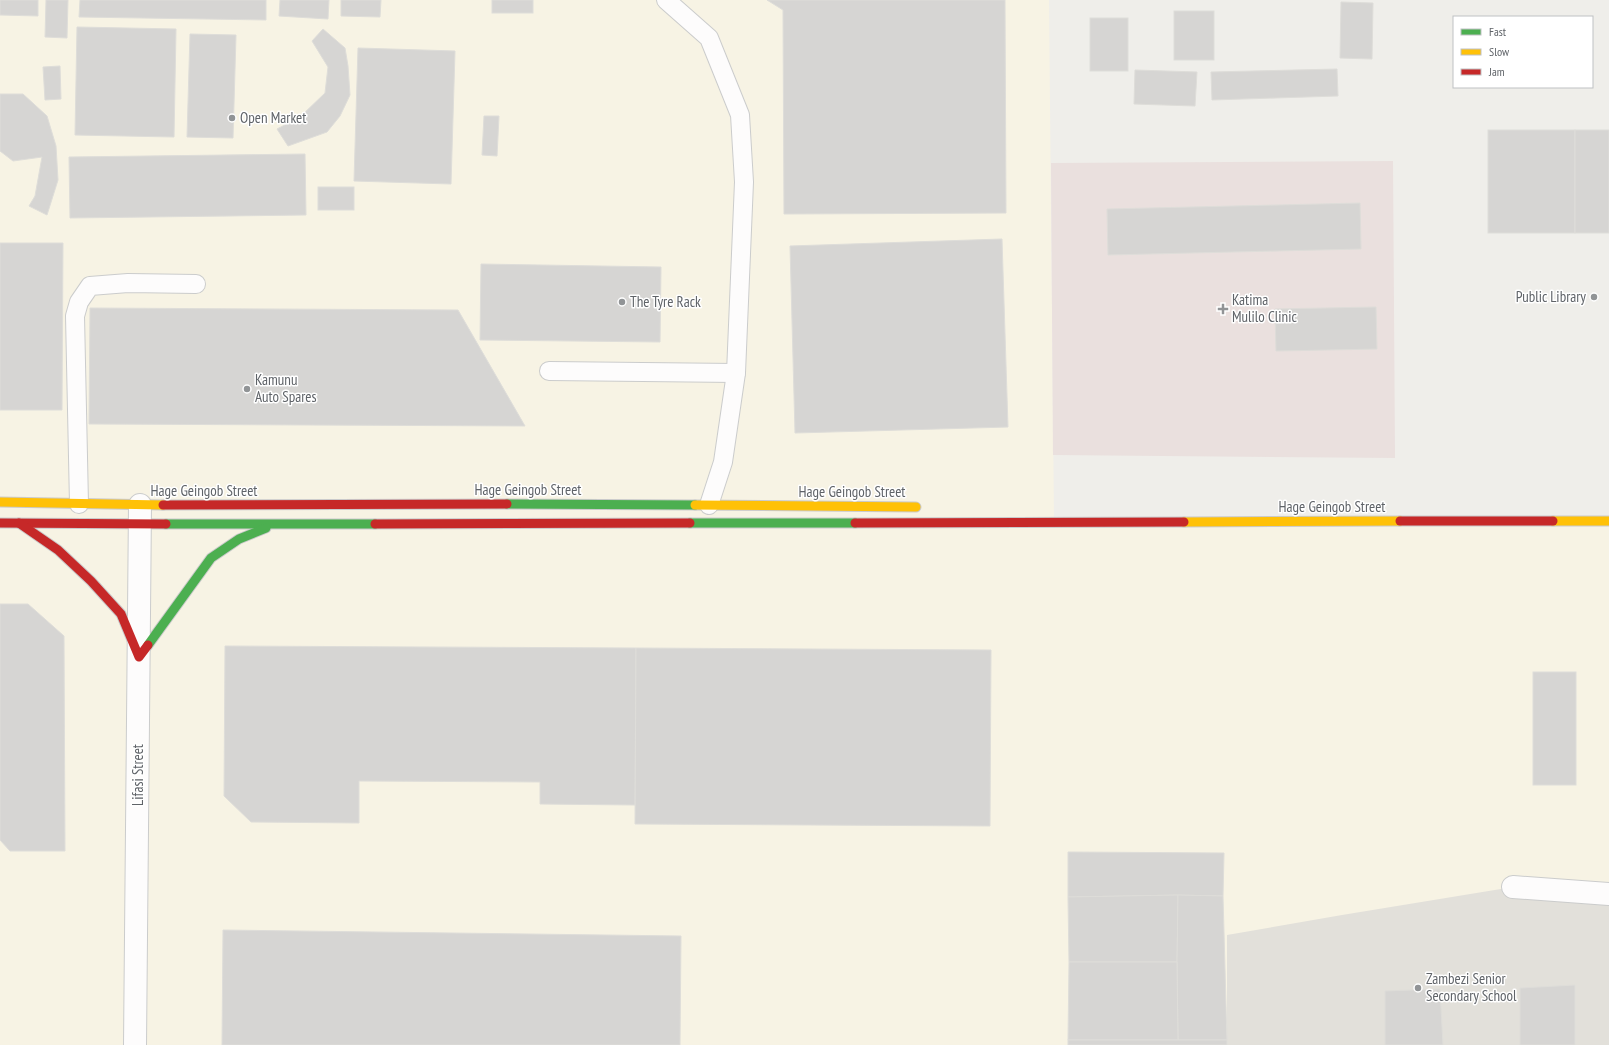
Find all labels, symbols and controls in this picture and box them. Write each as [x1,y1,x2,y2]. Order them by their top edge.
legend [1453,16,1593,88]
text: Fast [1489,24,1507,39]
text: Slow [1489,44,1510,59]
text: Jam [1488,64,1505,79]
place label: Open Market [240,108,306,127]
marker: Open Market [227,113,237,123]
place label: Public Library [1516,287,1586,306]
place label: Katima Mulilo Clinic [1232,290,1297,326]
place label: The Tyre Rack [630,292,701,311]
marker: Public Library [1589,292,1599,302]
marker: The Tyre Rack [617,297,627,307]
marker: Katima Mulilo Clinic [1217,303,1229,315]
place label: Kamunu Auto Spares [255,370,317,406]
marker: Kamunu Auto Spares [242,384,252,394]
street label: Hage Geingob Street [474,480,582,499]
street label: Hage Geingob Street [150,481,258,500]
street label: Hage Geingob Street [798,482,906,501]
street label: Hage Geingob Street [1278,497,1386,516]
street label: Lifasi Street [128,744,147,806]
place label: Zambezi Senior Secondary School [1426,969,1517,1005]
marker: Zambezi Senior Secondary School [1413,983,1423,993]

